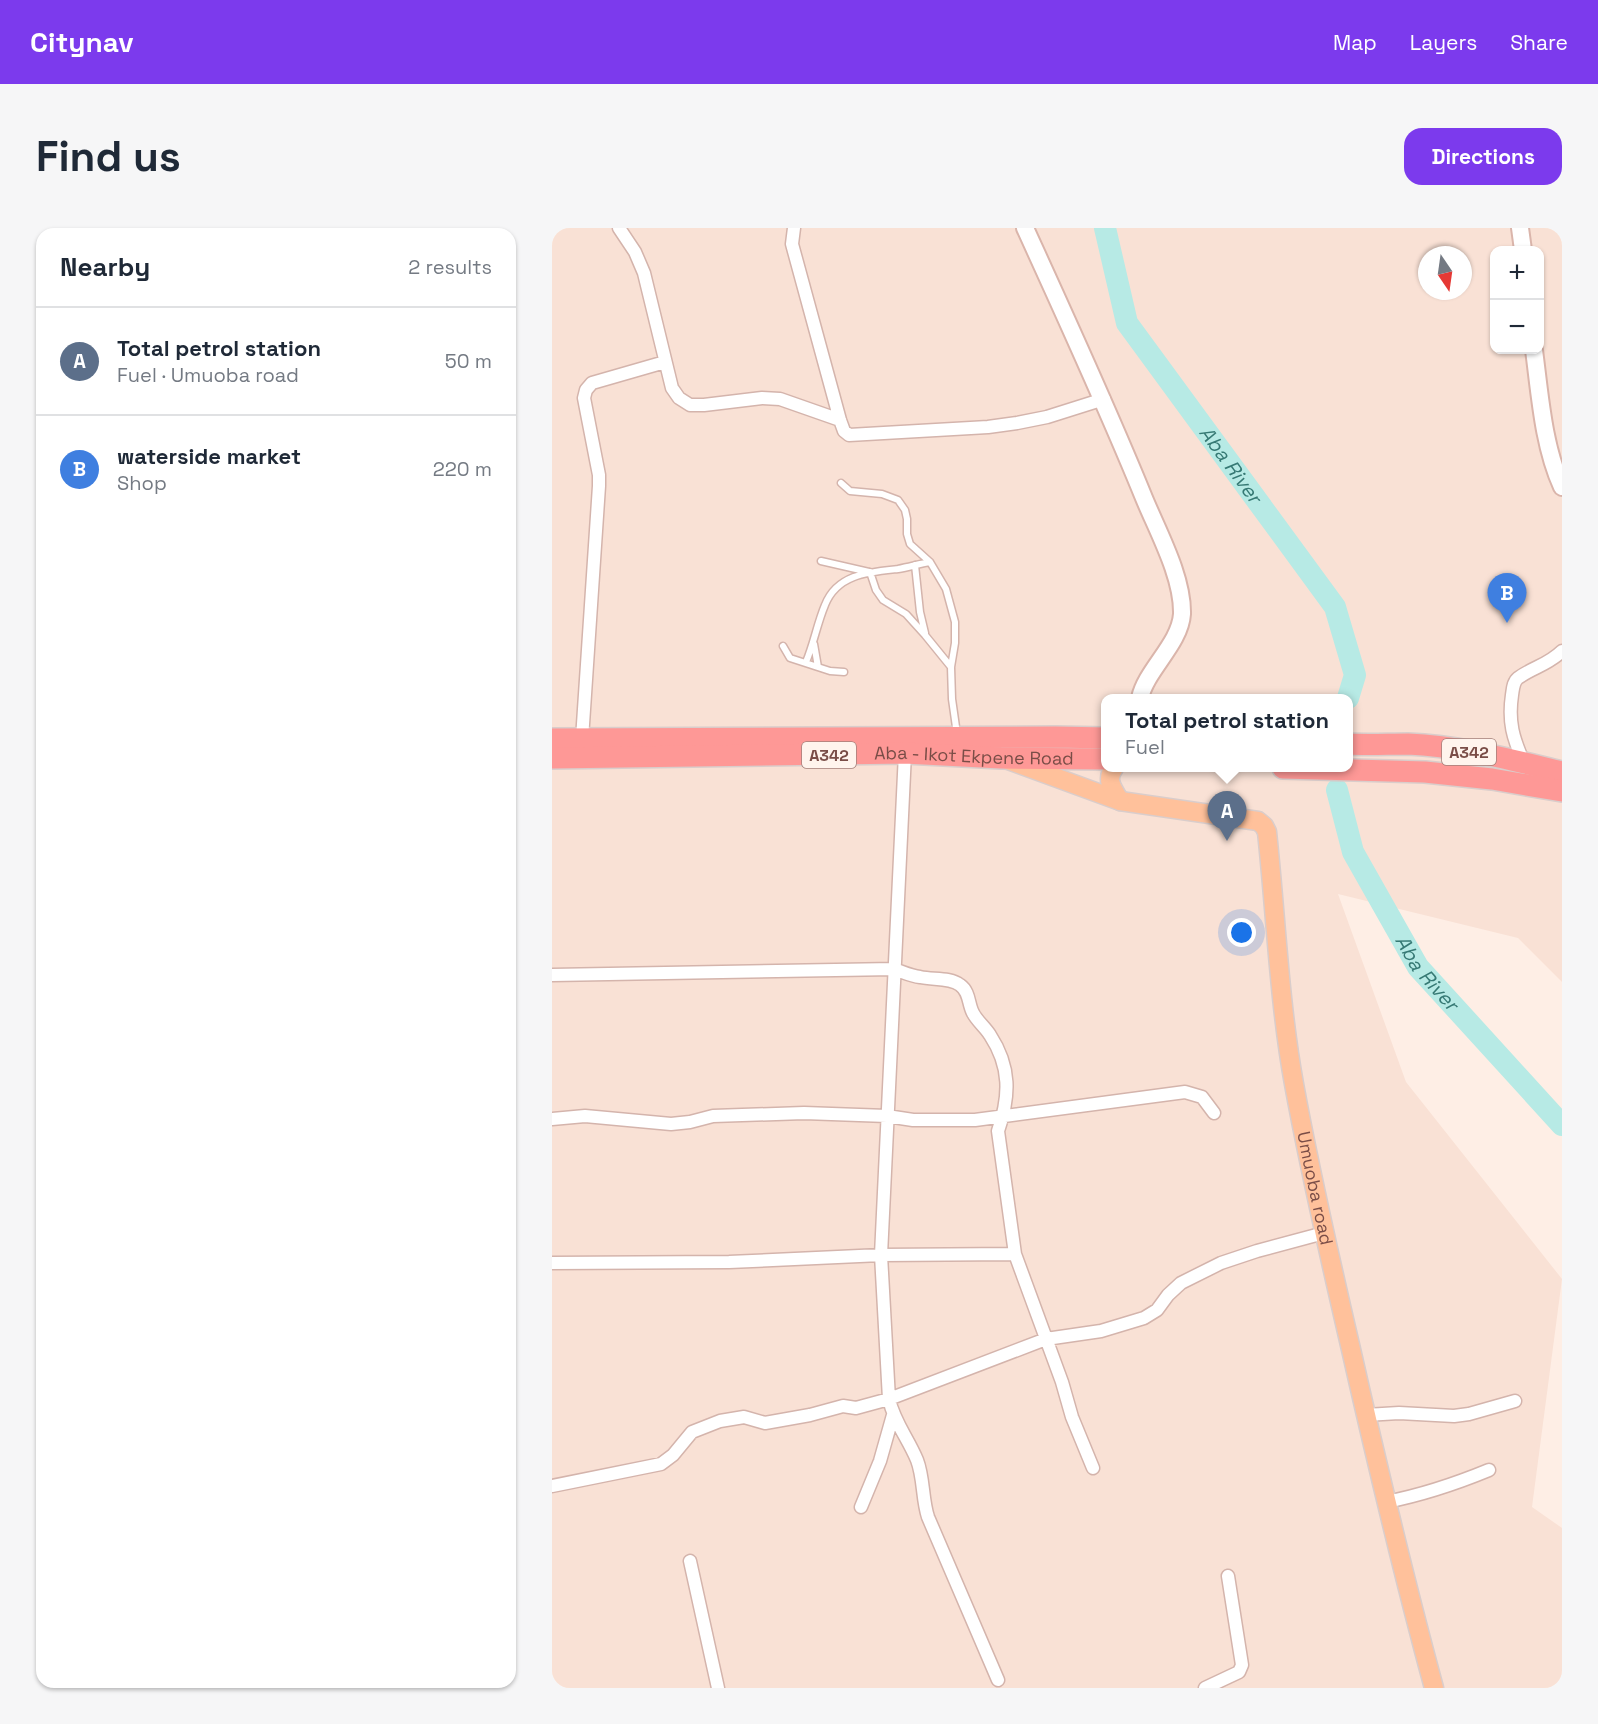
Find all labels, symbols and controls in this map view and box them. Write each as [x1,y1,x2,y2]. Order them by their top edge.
text: Citynav [30,24,134,60]
text: Map [1333,29,1377,56]
text: Layers [1410,29,1477,56]
text: Share [1510,29,1568,56]
button: Directions [1404,128,1562,185]
text: Find us [36,130,181,183]
north arrow [1418,246,1472,300]
map controls [1490,246,1544,354]
button: + [1490,246,1544,300]
text: Nearby [60,250,150,284]
text: 2 results [408,254,492,280]
button: − [1490,300,1544,354]
text: Total petrol station [117,334,321,362]
text: A [73,348,86,374]
text: 50 m [445,348,492,374]
text: Fuel · Umuoba road [117,362,299,388]
water label: Aba River [1194,421,1269,510]
text: waterside market [117,442,301,470]
text: B [73,456,86,482]
text: 220 m [433,456,492,482]
text: Shop [117,470,167,496]
pin: B [1488,574,1526,623]
popup [1101,694,1353,772]
text: Total petrol station [1125,706,1329,734]
text: Fuel [1125,734,1165,760]
road number: A342 [1442,739,1496,765]
street label: Aba - Ikot Ekpene Road [874,741,1074,770]
road number: A342 [802,742,856,768]
pin: A [1208,792,1246,841]
your location [1227,918,1256,947]
water label: Aba River [1390,930,1466,1018]
street label: Umuoba road [1292,1129,1339,1247]

